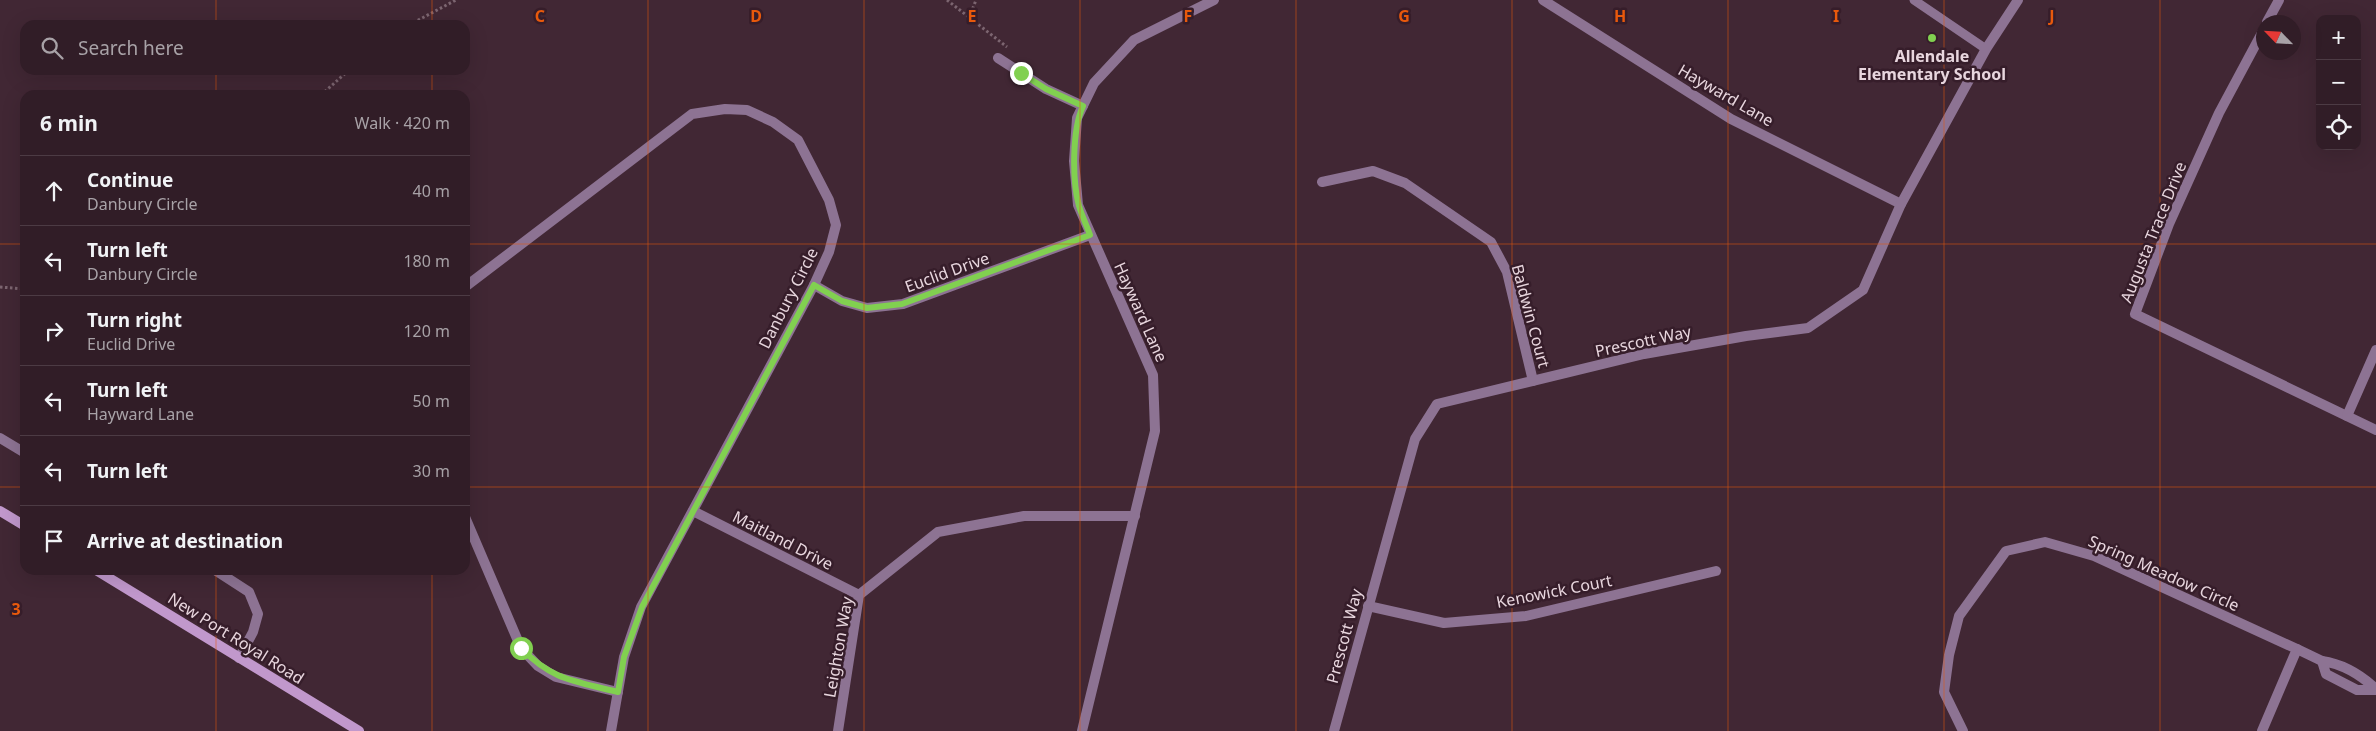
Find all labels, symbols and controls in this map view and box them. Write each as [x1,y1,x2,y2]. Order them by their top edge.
text: C [535,5,545,27]
text: D [750,5,762,27]
text: E [968,5,977,27]
text: F [1184,5,1192,27]
text: G [1398,5,1410,27]
text: H [1614,5,1626,27]
text: I [1833,5,1839,27]
text: J [2047,5,2055,27]
north arrow [2256,15,2301,60]
map controls [2316,15,2361,150]
button: + [2316,15,2361,60]
search box [20,20,470,75]
marker: Allendale Elementary School [1926,32,1938,44]
icon: search [38,34,66,62]
text: Search here [78,35,184,61]
place label: Allendale Elementary School [1858,45,2006,85]
street label: Hayward Lane [1674,59,1778,131]
button: − [2316,60,2361,105]
route end [1010,62,1033,85]
button: locate [2316,105,2361,150]
text: 6 min [40,109,98,137]
text: Walk · 420 m [355,112,450,134]
street label: Augusta Trace Drive [2115,158,2191,306]
text: Continue [87,167,173,193]
icon: ahead [40,177,68,205]
text: 40 m [413,180,450,202]
text: Danbury Circle [87,193,198,215]
text: Turn left [87,237,168,263]
street label: Danbury Circle [753,244,823,352]
icon: left [40,247,68,275]
street label: Euclid Drive [902,247,992,297]
text: 180 m [403,250,450,272]
street label: Hayward Lane [1109,259,1173,365]
street label: Baldwin Court [1507,262,1555,370]
text: Danbury Circle [87,263,198,285]
text: Turn right [87,307,182,333]
icon: right [40,317,68,345]
text: 120 m [403,320,450,342]
street label: Prescott Way [1593,320,1694,362]
text: Euclid Drive [87,333,175,355]
text: Turn left [87,377,168,403]
icon: left [40,387,68,415]
text: 50 m [413,390,450,412]
text: Hayward Lane [87,403,194,425]
icon: left [40,457,68,485]
text: Turn left [87,458,168,484]
text: 30 m [413,460,450,482]
street label: Maitland Drive [729,505,837,575]
icon: arrive [40,527,68,555]
text: Arrive at destination [87,528,283,554]
street label: Spring Meadow Circle [2085,530,2243,616]
street label: Kenowick Court [1494,569,1614,613]
street label: Prescott Way [1321,585,1367,686]
street label: New Port Royal Road [164,587,308,689]
street label: Leighton Way [818,594,858,699]
text: 3 [11,598,21,620]
route start [510,637,533,660]

